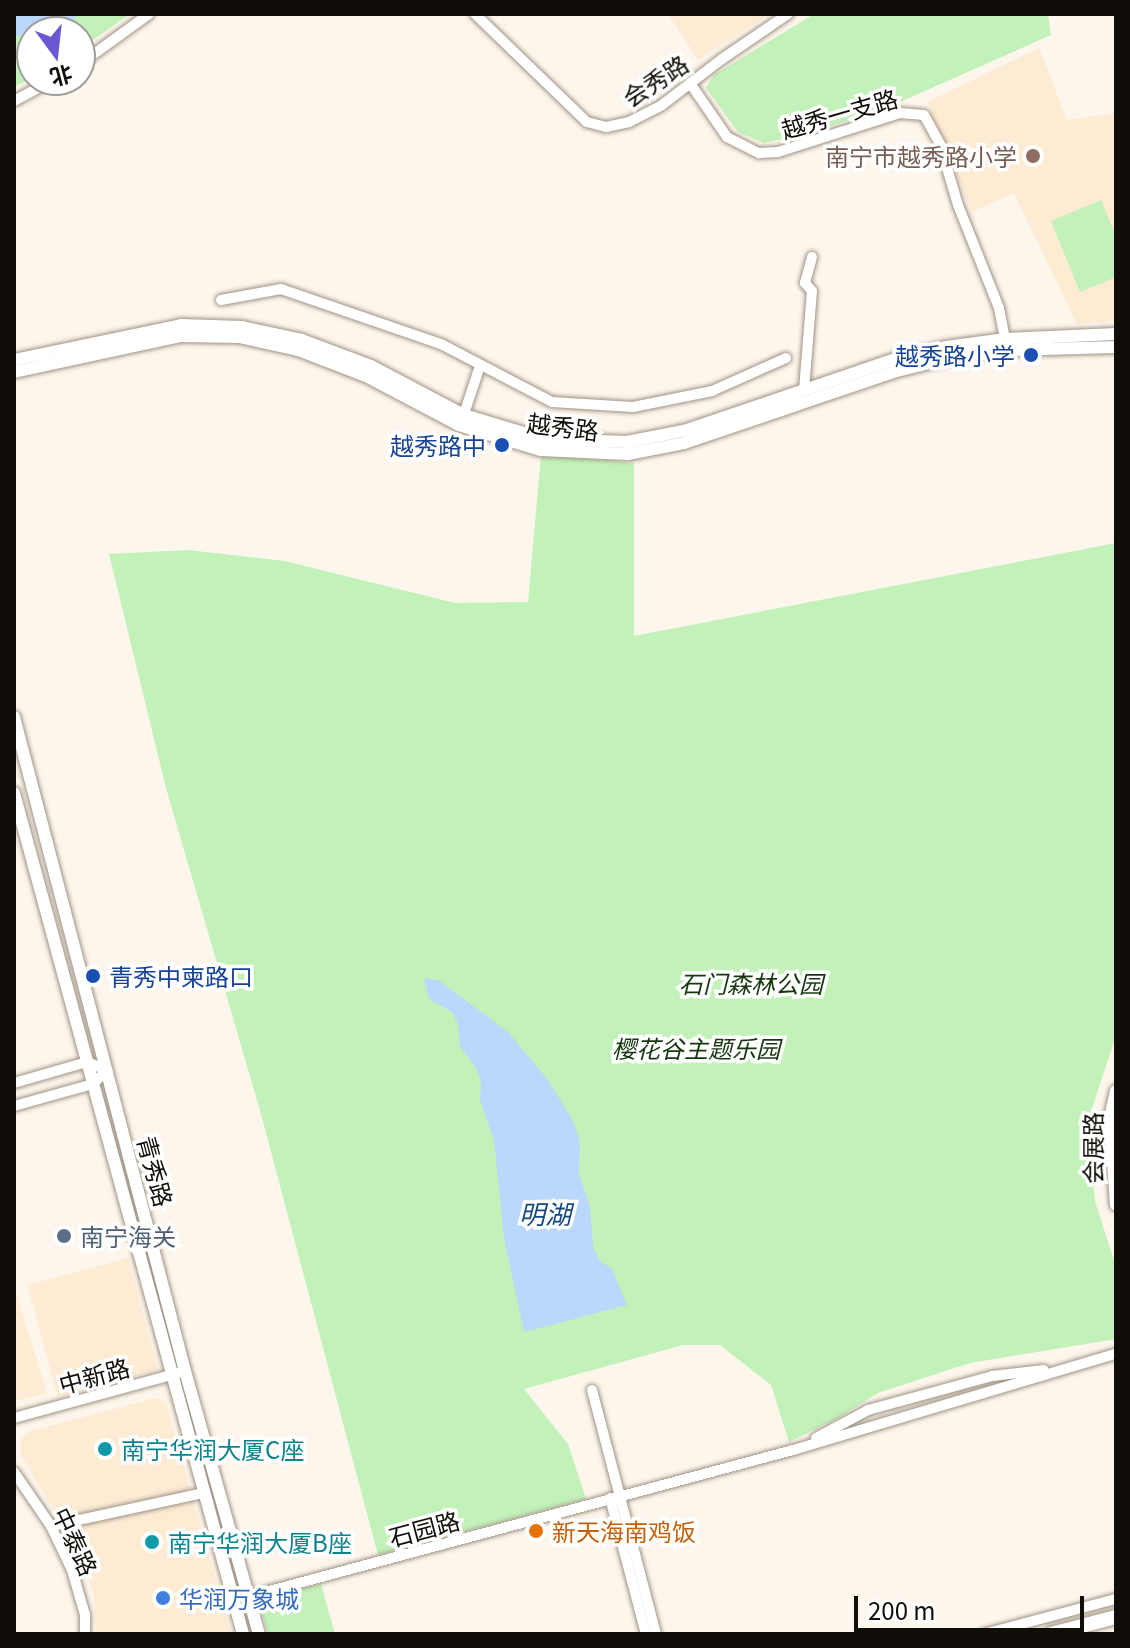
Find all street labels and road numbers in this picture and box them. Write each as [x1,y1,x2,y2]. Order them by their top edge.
street label: 会秀路 [617,48,693,112]
street label: 越秀一支路 [777,83,901,143]
street label: 越秀路 [526,407,600,445]
street label: 会展路 [1078,1112,1106,1184]
street label: 青秀路 [133,1132,179,1210]
street label: 中新路 [55,1352,133,1398]
street label: 中泰路 [48,1502,104,1580]
street label: 石园路 [385,1505,463,1551]

